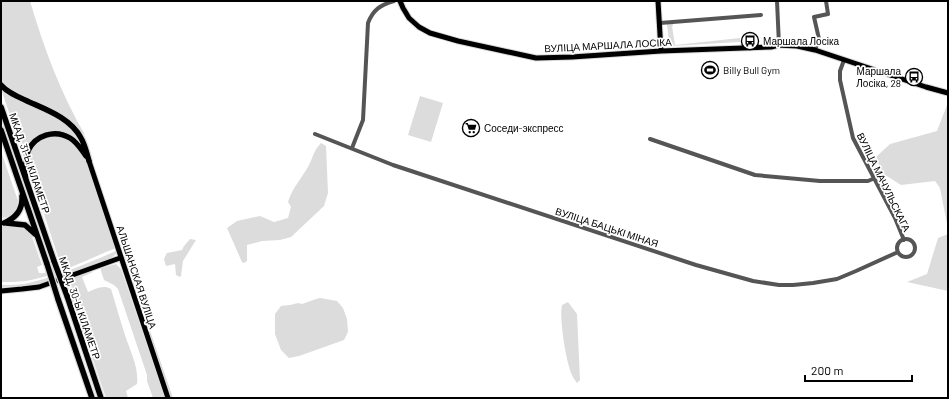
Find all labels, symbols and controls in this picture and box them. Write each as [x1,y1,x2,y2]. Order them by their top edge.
bus stop icon: Маршала Лосіка [740,31,760,51]
place label: Маршала Лосіка [763,35,839,47]
street label: ВУЛІЦА МАРШАЛА ЛОСІКА [544,36,672,54]
sports icon: Billy Bull Gym [700,60,720,80]
place label: Billy Bull Gym [723,64,780,76]
place label: Маршала Лосіка, 28 [856,65,901,89]
bus stop icon: Маршала Лосіка, 28 [904,67,924,87]
street label: МКАД, 31-Ы КІЛАМЕТР [7,111,53,215]
supermarket icon: Соседи-экспресс [461,118,481,138]
place label: Соседи-экспресс [484,122,564,134]
street label: ВУЛІЦА МАЧУЛЬСКАГА [855,131,913,234]
street label: ВУЛІЦА БАЦЬКІ МІНАЯ [554,205,660,249]
street label: АЛЬШАНСКАЯ ВУЛІЦА [115,224,159,330]
street label: МКАД, 30-Ы КІЛАМЕТР [57,255,103,361]
scale bar [805,357,912,383]
text: 200 m [811,363,843,377]

